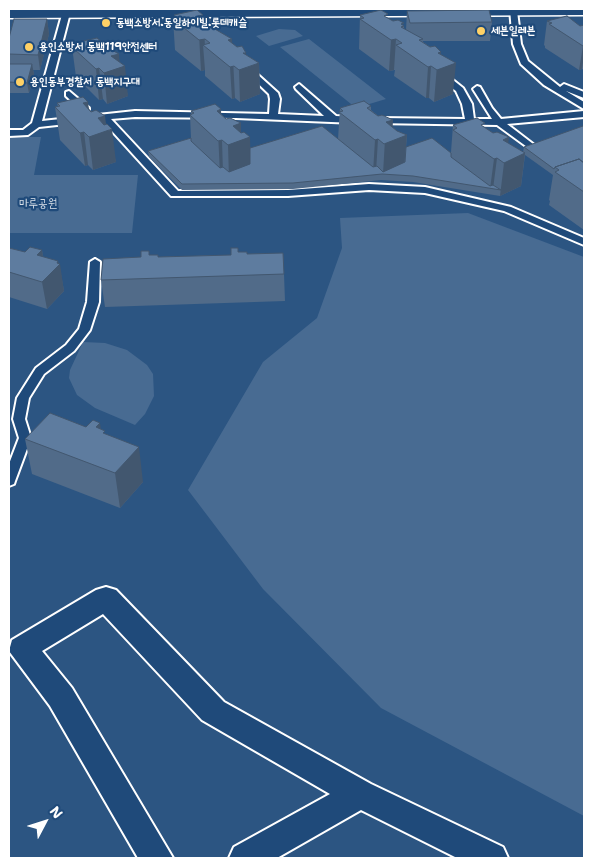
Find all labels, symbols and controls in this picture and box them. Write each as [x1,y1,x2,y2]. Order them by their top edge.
place label: 동백소방서.동일하이빌.롯데캐슬 [116,16,247,30]
marker: 동백소방서.동일하이빌.롯데캐슬 [100,17,112,29]
place label: 세븐일레븐 [491,24,535,38]
marker: 세븐일레븐 [475,25,487,37]
place label: 용인소방서 동백119안전센터 [39,40,157,54]
marker: 용인소방서 동백119안전센터 [23,41,35,53]
place label: 용인동부경찰서 동백지구대 [30,75,140,89]
marker: 용인동부경찰서 동백지구대 [14,76,26,88]
park label: 마루공원 [19,197,57,211]
north arrow [20,797,70,847]
text: N [46,802,67,822]

